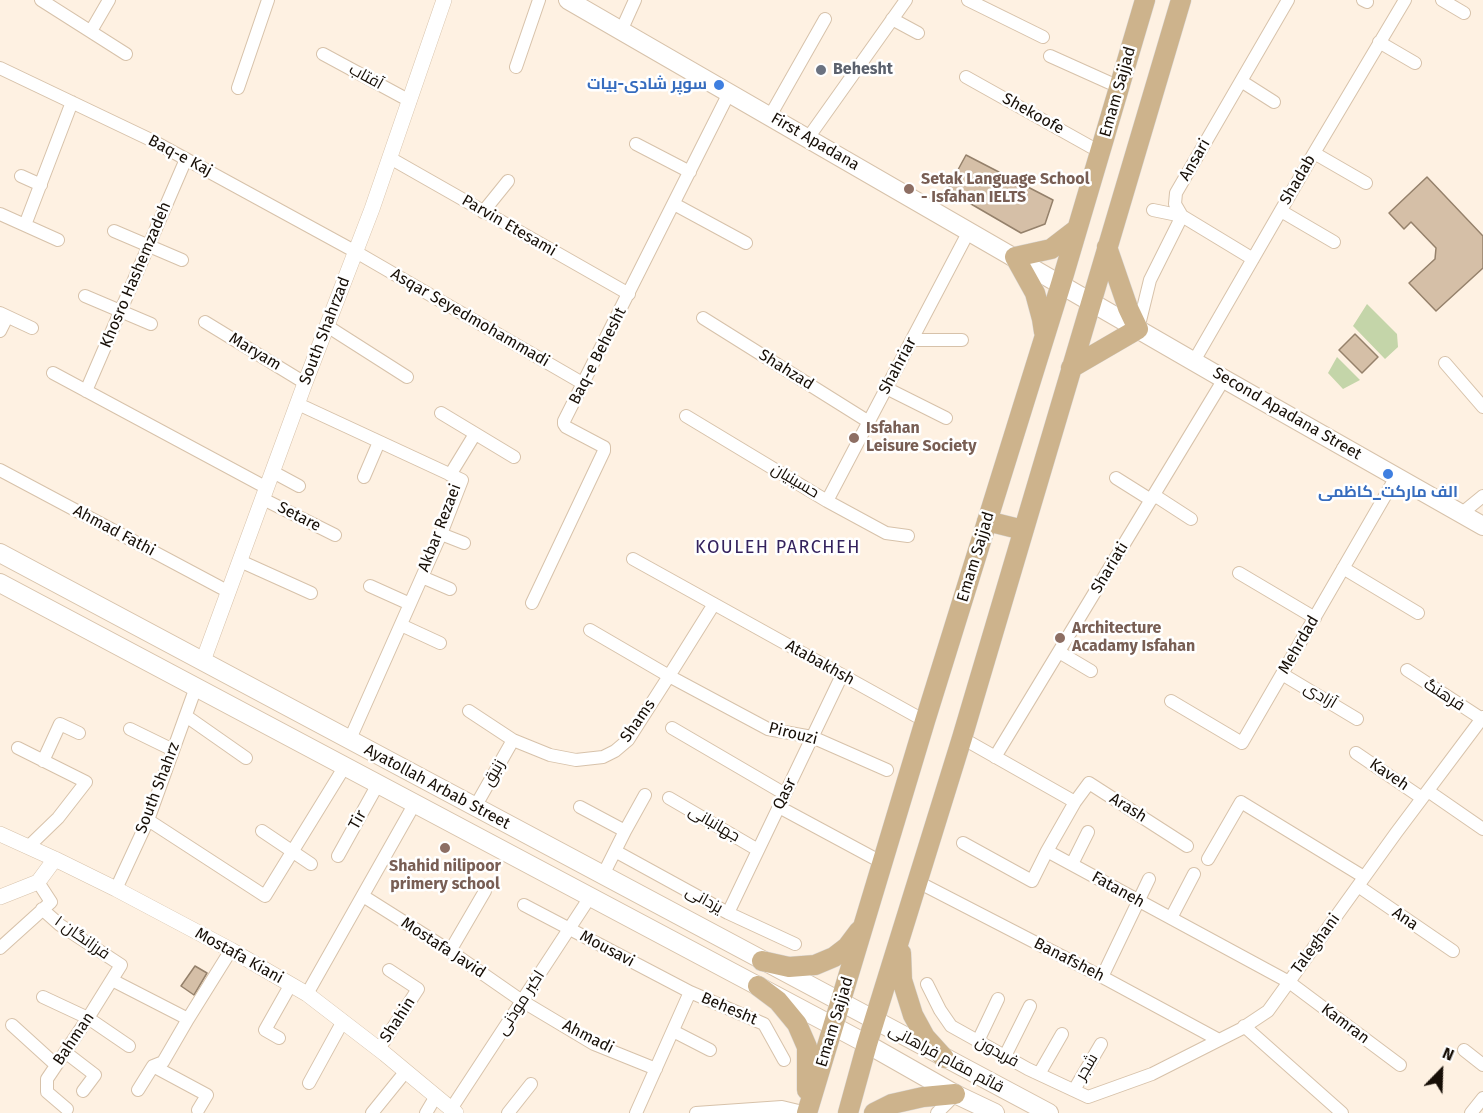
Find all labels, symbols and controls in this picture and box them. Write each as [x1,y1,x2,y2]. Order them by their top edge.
street label: Emam Sajjad [1096,45,1140,139]
street label: آفتاب [346,60,386,94]
place label: Behesht [833,60,893,80]
marker: Behesht [814,63,828,77]
place label: سوپر شادی-بیات [587,75,707,95]
marker: سوپر شادی-بیات [712,78,726,92]
street label: Shekoofe [999,89,1067,139]
street label: First Apadana [767,109,863,175]
street label: Baq-e Kaj [145,131,215,181]
street label: Ansari [1175,136,1215,184]
street label: Shadab [1276,152,1320,208]
place label: Setak Language School - Isfahan IELTS [921,170,1089,208]
marker: Setak Language School - Isfahan IELTS [902,182,916,196]
street label: Parvin Etesami [458,191,560,261]
street label: Khosro Hashemzadeh [97,199,175,351]
street label: Asqar Seyedmohammadi [387,265,553,371]
street label: South Shahrzad [296,274,354,388]
street label: Baq-e Behesht [565,304,631,408]
street label: Maryam [225,329,285,375]
street label: Shahriar [875,334,921,398]
street label: Shahzad [755,346,817,394]
street label: Second Apadana Street [1209,364,1365,464]
place label: Isfahan Leisure Society [866,419,976,457]
marker: Isfahan Leisure Society [847,431,861,445]
street label: حسینیان [768,459,822,503]
marker: الف مارکت_کاظمی [1381,467,1395,481]
street label: Akbar Rezaei [414,481,466,575]
place label: الف مارکت_کاظمی [1318,483,1458,503]
street label: Setare [274,498,324,536]
street label: Ahmad Fathi [70,501,158,561]
street label: Emam Sajjad [953,510,999,604]
district label: KOULEH PARCHEH [695,537,861,559]
street label: Shariati [1087,539,1133,597]
street label: Mehrdad [1275,612,1323,678]
place label: Architecture Acadamy Isfahan [1072,619,1195,657]
marker: Architecture Acadamy Isfahan [1053,631,1067,645]
street label: Atabakhsh [782,636,858,690]
street label: فرهنگ [1420,675,1468,715]
street label: آزادی [1300,679,1340,713]
street label: Shams [616,696,660,746]
street label: Pirouzi [767,719,819,749]
street label: South Shahrz [132,740,184,836]
street label: Ayatollah Arbab Street [361,740,513,834]
street label: Kaveh [1366,755,1412,795]
street label: زنبق [479,756,509,790]
street label: Qasr [769,775,801,813]
street label: Arash [1106,789,1150,827]
street label: جهانبانی [685,802,743,846]
street label: Tir [345,807,371,833]
marker: Shahid nilipoor primery school [438,841,452,855]
place label: Shahid nilipoor primery school [389,857,501,895]
street label: Fataneh [1088,868,1148,912]
street label: یزدانی [682,882,726,918]
street label: Ana [1388,903,1422,935]
street label: Taleghani [1288,910,1344,978]
street label: فرزانگان ۱ [51,912,113,964]
street label: Mostafa Javid [397,914,489,982]
street label: Mostafa Kiani [191,924,287,988]
street label: Mousavi [576,927,638,971]
street label: Banafsheh [1030,934,1108,986]
street label: اکبر موذنی [493,967,549,1039]
street label: Emam Sajjad [812,975,858,1069]
street label: Behesht [698,989,760,1029]
street label: Shahin [376,994,420,1046]
street label: Kamran [1317,1000,1373,1048]
street label: Bahman [49,1009,99,1069]
street label: Ahmadi [559,1016,617,1058]
street label: قائم مقام فراهانی [885,1021,1007,1097]
street label: فریدون [972,1032,1022,1072]
north arrow [1411,1041,1471,1101]
text: N [1440,1043,1457,1065]
street label: شجر [1072,1050,1102,1084]

